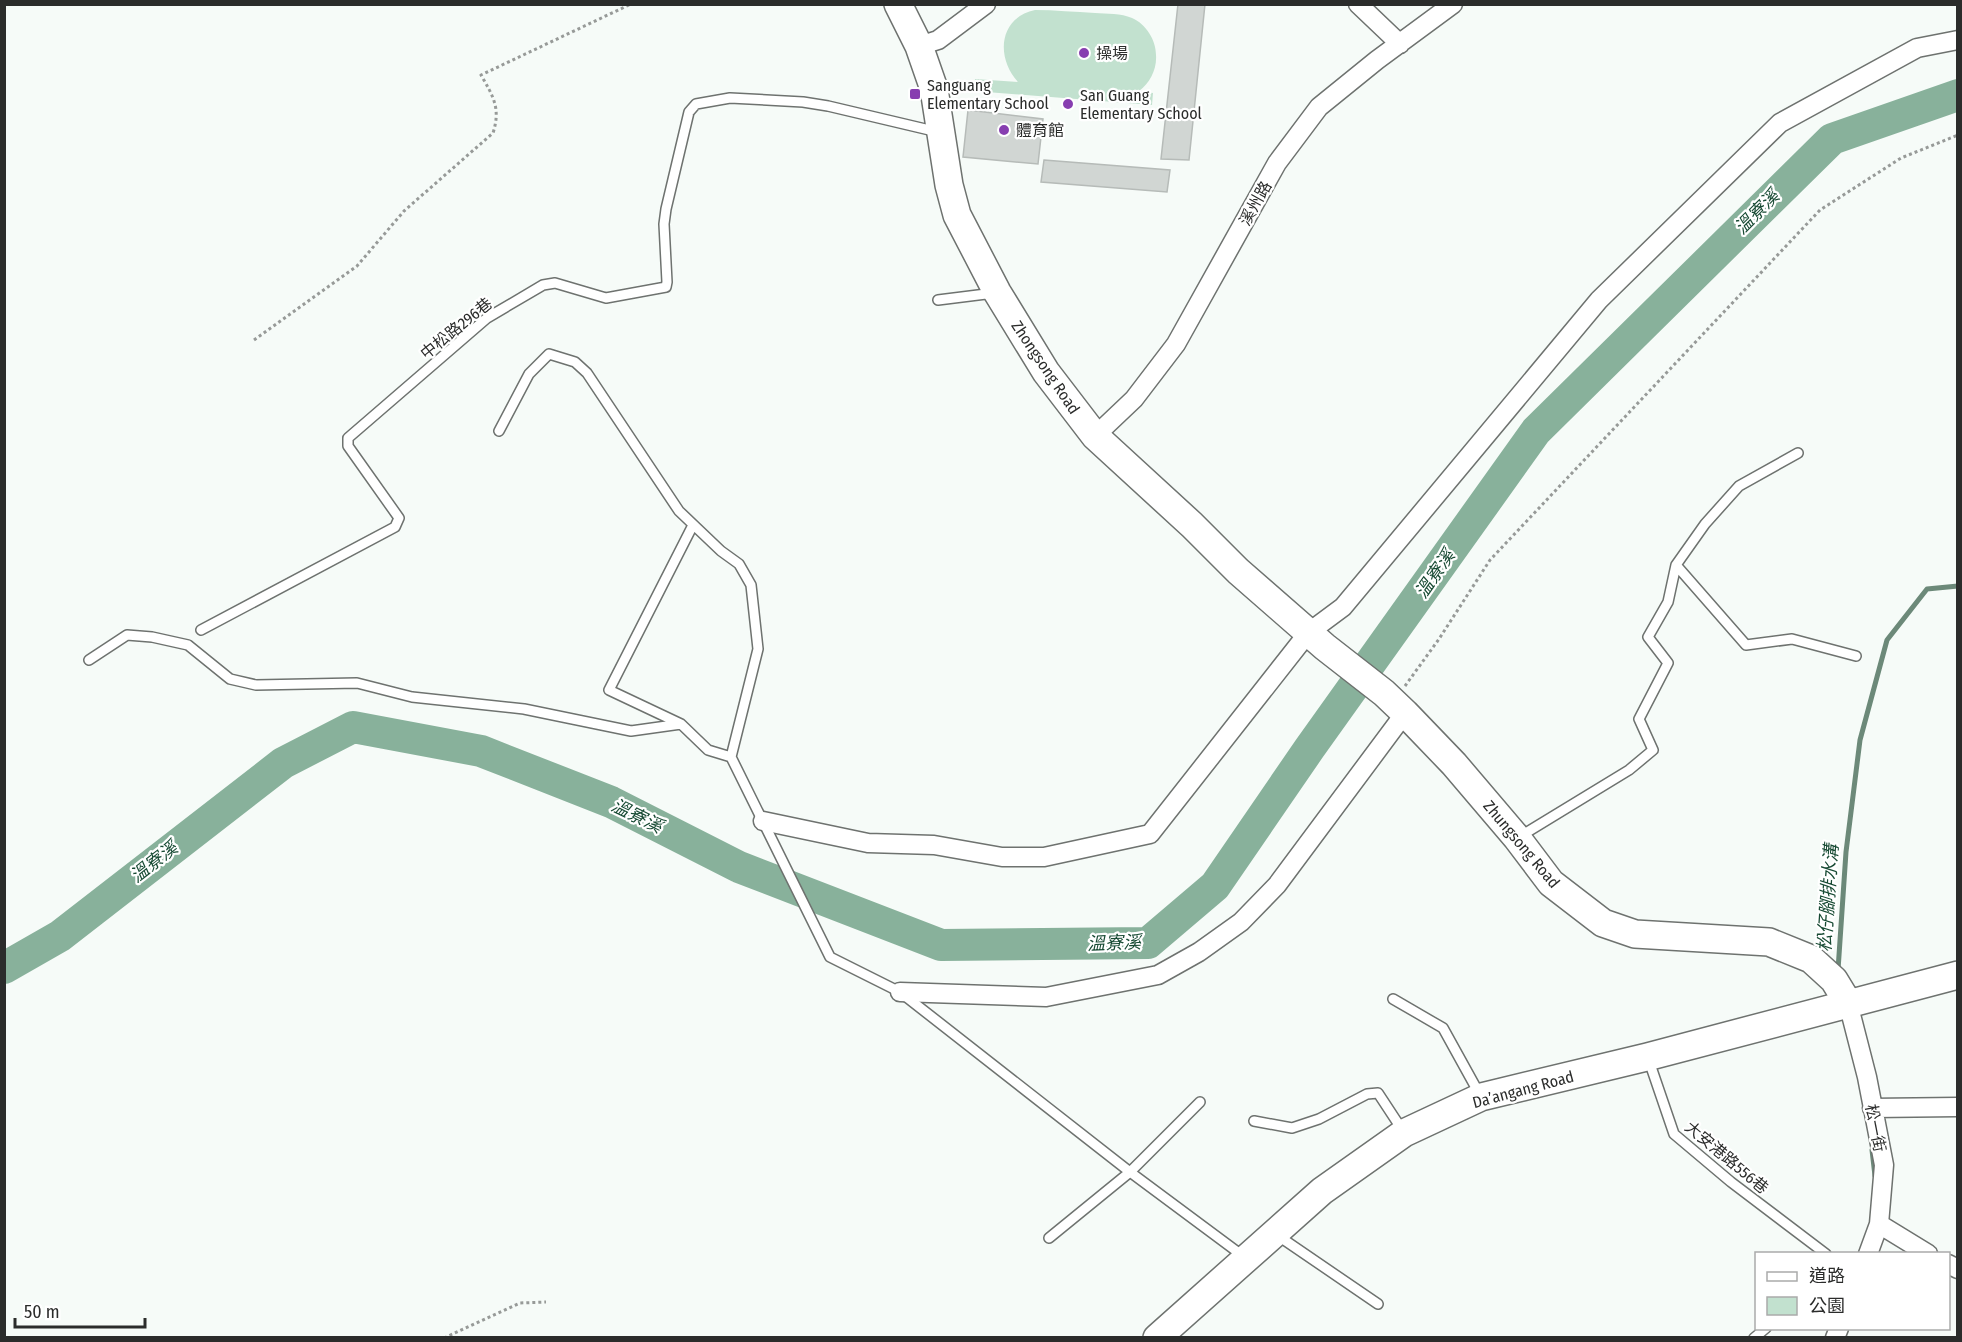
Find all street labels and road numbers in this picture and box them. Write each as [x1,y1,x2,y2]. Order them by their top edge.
street label: 溪州路 [1235,178,1275,229]
street label: 中松路296巷 [417,294,496,363]
street label: Zhongsong Road [1007,317,1084,418]
street label: Zhungsong Road [1480,797,1564,892]
street label: Da’angang Road [1470,1067,1576,1112]
street label: 松一街 [1862,1103,1889,1153]
street label: 大安港路556巷 [1681,1117,1772,1198]

